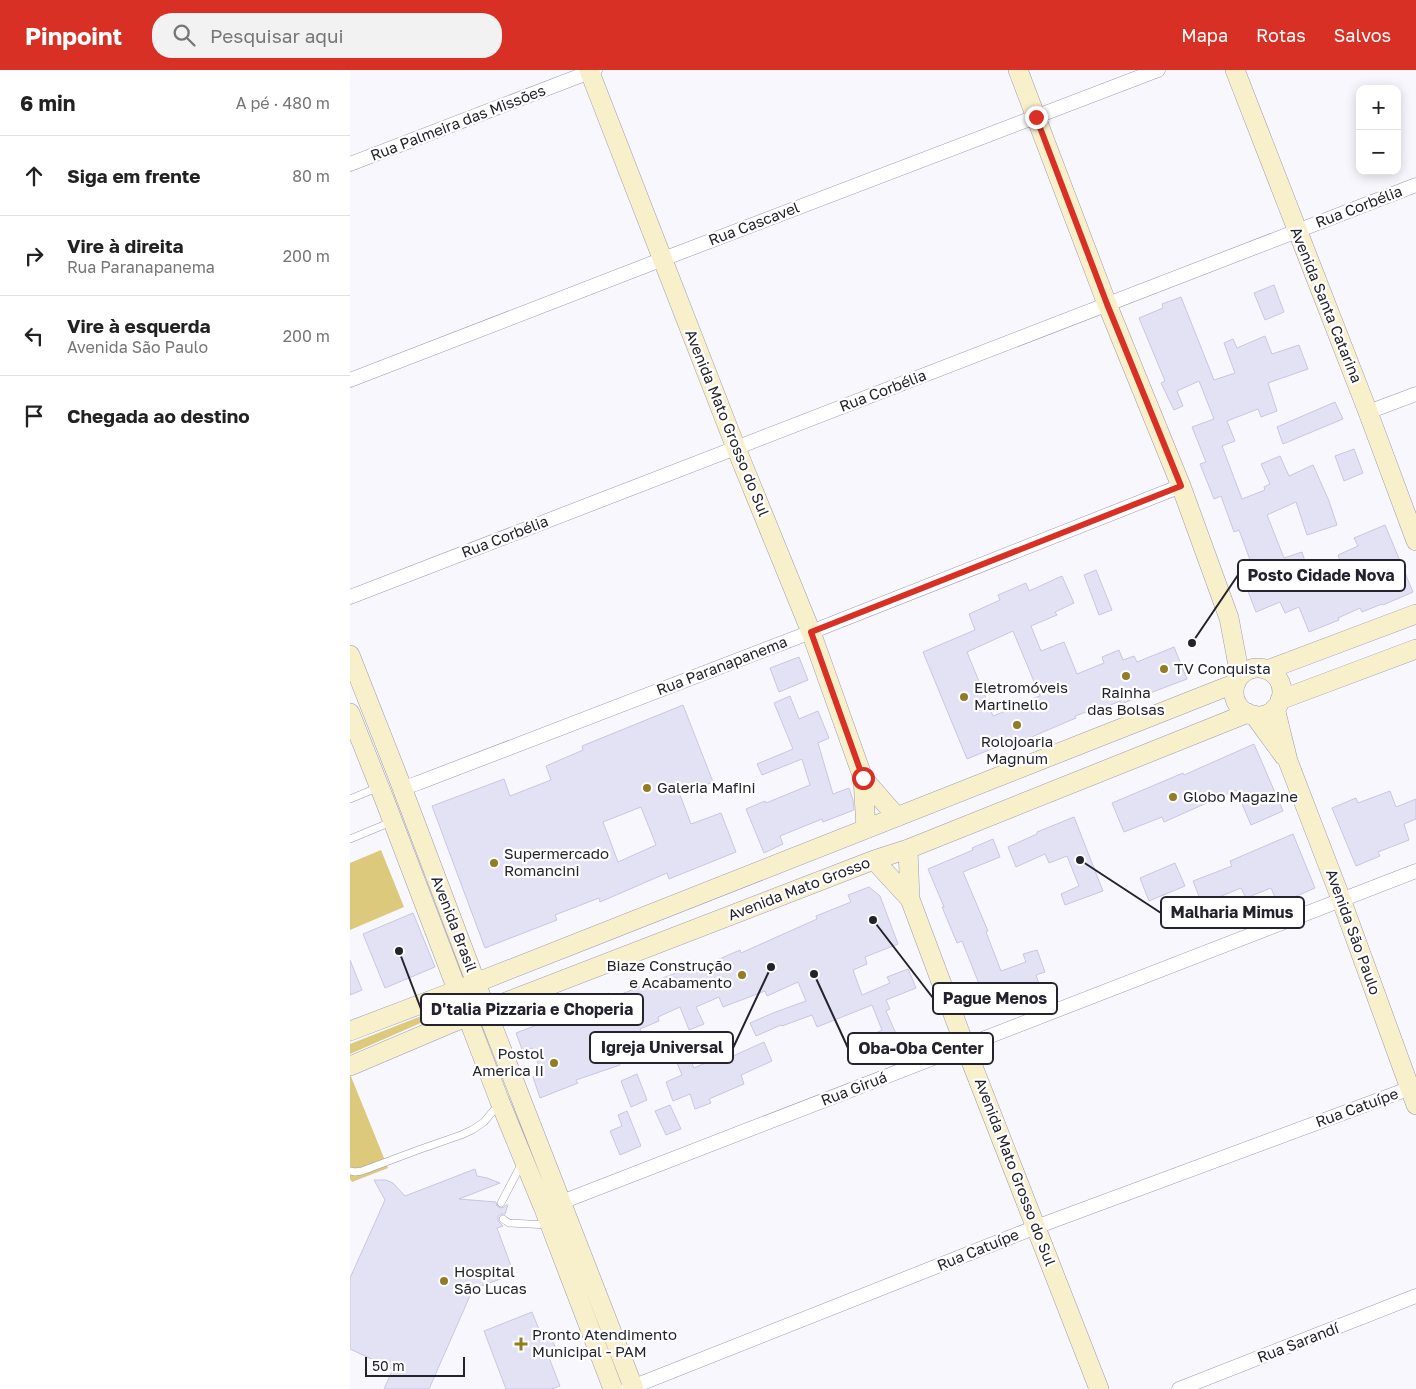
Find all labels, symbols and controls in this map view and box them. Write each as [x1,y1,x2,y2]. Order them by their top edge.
search box [152,13,502,58]
text: Pinpoint [25,21,122,50]
icon: search [170,21,198,49]
text: Pesquisar aqui [210,24,344,47]
text: Mapa [1181,24,1228,46]
text: Rotas [1256,24,1306,46]
text: Salvos [1334,24,1391,46]
street label: Rua Palmeira das Missões [368,80,548,164]
map controls [1356,85,1401,175]
button: + [1356,85,1401,130]
text: 6 min [20,90,75,116]
text: A pé · 480 m [236,93,330,113]
route end [1025,106,1048,129]
button: − [1356,130,1401,175]
icon: ahead [20,162,48,190]
text: Siga em frente [67,164,201,187]
text: 80 m [292,166,330,186]
street label: Rua Corbélia [1313,181,1405,231]
street label: Rua Cascavel [706,197,802,249]
street label: Avenida Santa Catarina [1287,224,1366,385]
text: Vire à direita [67,234,184,257]
icon: right [20,242,48,270]
text: 200 m [283,246,330,266]
text: Rua Paranapanema [67,257,215,277]
text: Vire à esquerda [67,314,210,337]
icon: left [20,322,48,350]
text: 200 m [283,326,330,346]
street label: Avenida Mato Grosso do Sul [682,327,774,519]
text: Avenida São Paulo [67,337,208,357]
street label: Rua Corbélia [837,365,929,415]
icon: arrive [20,402,48,430]
text: Chegada ao destino [67,404,250,427]
street label: Rua Corbélia [459,511,551,561]
callout: Posto Cidade Nova [1238,560,1405,591]
text: Posto Cidade Nova [1248,565,1394,585]
street label: Rua Paranapanema [654,632,790,698]
place label: TV Conquista [1174,659,1271,677]
marker: TV Conquista [1158,663,1170,675]
marker: Rainha das Bolsas [1120,670,1132,682]
place label: Eletromóveis Martinello [974,678,1068,713]
place label: Rainha das Bolsas [1087,683,1165,718]
marker: Eletromóveis Martinello [958,691,970,703]
marker: Rolojoaria Magnum [1011,719,1023,731]
place label: Rolojoaria Magnum [981,732,1053,767]
route start [852,767,875,790]
place label: Galeria Mafini [657,778,756,796]
marker: Galeria Mafini [641,782,653,794]
place label: Globo Magazine [1183,787,1298,805]
marker: Globo Magazine [1167,791,1179,803]
place label: Supermercado Romancini [504,844,609,879]
street label: Avenida Mato Grosso [725,853,872,923]
marker: Supermercado Romancini [488,857,500,869]
street label: Avenida São Paulo [1323,866,1385,997]
street label: Avenida Brasil [428,873,482,974]
callout: Malharia Mimus [1161,897,1304,928]
text: Malharia Mimus [1171,902,1293,922]
place label: Biaze Construção e Acabamento [606,956,732,991]
marker: Biaze Construção e Acabamento [736,969,748,981]
callout: Pague Menos [933,983,1057,1014]
text: Pague Menos [943,988,1047,1008]
callout: D'talia Pizzaria e Choperia [421,994,643,1025]
text: D'talia Pizzaria e Choperia [431,999,633,1019]
callout: Igreja Universal [590,1032,733,1063]
callout: Oba-Oba Center [848,1033,993,1064]
text: Igreja Universal [601,1037,724,1057]
text: Oba-Oba Center [858,1038,984,1058]
place label: Postol America II [472,1044,544,1079]
marker: Postol America II [548,1057,560,1069]
street label: Rua Giruá [818,1067,889,1109]
street label: Avenida Mato Grosso do Sul [972,1075,1060,1268]
street label: Rua Catuípe [1313,1084,1401,1130]
street label: Rua Catuípe [934,1224,1021,1274]
place label: Hospital São Lucas [454,1262,527,1297]
marker: Hospital São Lucas [438,1275,450,1287]
street label: Rua Sarandí [1254,1318,1342,1366]
place label: Pronto Atendimento Municipal - PAM [532,1325,677,1360]
marker: Pronto Atendimento Municipal - PAM [514,1337,528,1351]
scale bar [365,1354,465,1377]
text: 50 m [372,1357,405,1374]

